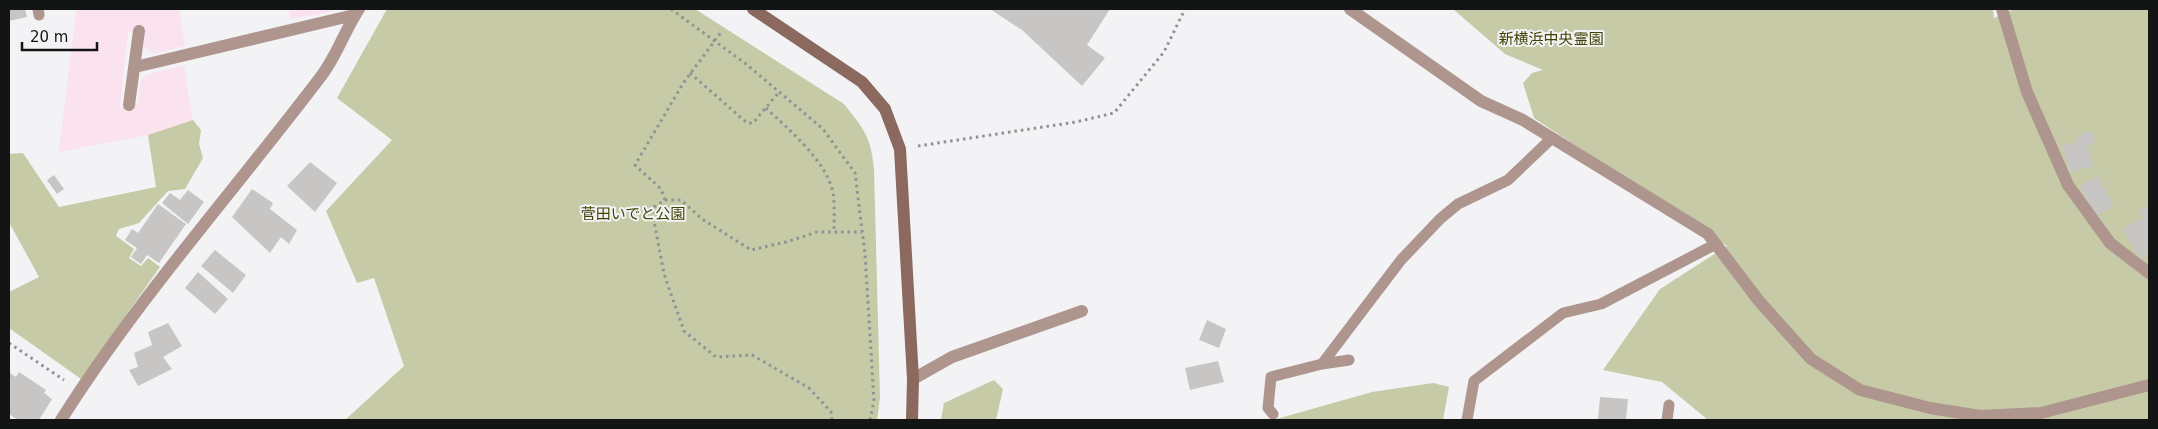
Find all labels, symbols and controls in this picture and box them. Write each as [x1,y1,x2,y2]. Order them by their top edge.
scale bar [22,20,98,52]
text: 20 m [30,28,68,46]
park label: 新横浜中央霊園 [1498,30,1604,48]
park label: 菅田いでと公園 [581,205,685,223]

